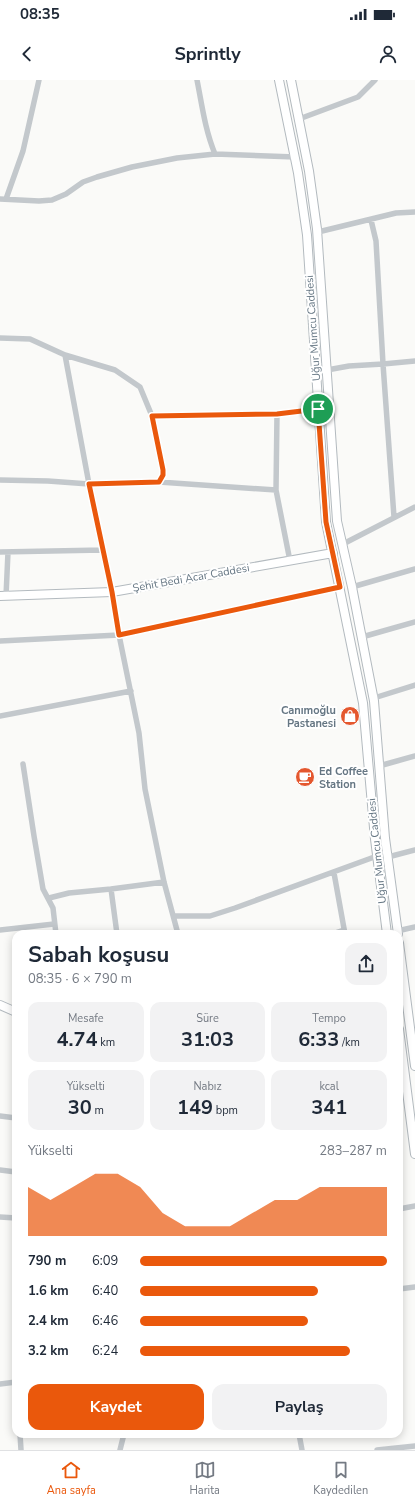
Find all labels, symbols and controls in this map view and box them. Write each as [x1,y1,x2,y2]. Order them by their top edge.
text: 08:35 [20,4,60,24]
text: Sprintly [174,42,241,66]
icon: back [16,43,38,65]
icon: person [377,43,399,65]
street label: Uğur Mumcu Caddesi [302,275,324,381]
pin [301,392,335,426]
icon: arrive [307,398,329,420]
street label: Şehit Bedi Acar Caddesi [131,560,251,596]
place label: Canımoğlu Pastanesi [281,703,336,731]
shop icon: Canımoğlu Pastanesi [339,705,361,727]
place label: Ed Coffee Station [319,764,368,792]
cafe icon: Ed Coffee Station [294,766,316,788]
street label: Uğur Mumcu Caddesi [364,797,390,905]
text: Sabah koşusu [28,940,169,970]
button: share [345,943,387,985]
text: 08:35 · 6 × 790 m [28,970,132,988]
text: Mesafe [68,1011,104,1026]
text: Süre [196,1011,219,1026]
text: Tempo [312,1011,346,1026]
text: 4.74 [56,1026,97,1053]
text: 31:03 [181,1026,234,1053]
text: 6:33 [298,1026,339,1053]
text: km [97,1035,115,1050]
text: /km [339,1035,360,1050]
text: Yükselti [67,1079,105,1094]
text: Nabız [193,1079,222,1094]
text: kcal [319,1079,339,1094]
text: 30 [68,1094,92,1121]
text: 149 [177,1094,213,1121]
text: 341 [311,1094,347,1121]
text: m [92,1103,104,1118]
text: bpm [213,1103,238,1118]
text: Yükselti [28,1142,73,1160]
text: 283–287 m [319,1142,387,1160]
text: 790 m [28,1252,66,1270]
text: 6:09 [92,1252,118,1270]
text: 1.6 km [28,1282,69,1300]
text: 6:40 [92,1282,118,1300]
text: 2.4 km [28,1312,69,1330]
text: 6:46 [92,1312,118,1330]
text: 3.2 km [28,1342,69,1360]
text: 6:24 [92,1342,118,1360]
button: Kaydet [28,1384,204,1430]
button: Paylaş [212,1384,387,1430]
tab: Ana sayfa [47,1459,96,1498]
tab: Harita [189,1459,220,1498]
tab: Kaydedilen [313,1459,368,1498]

